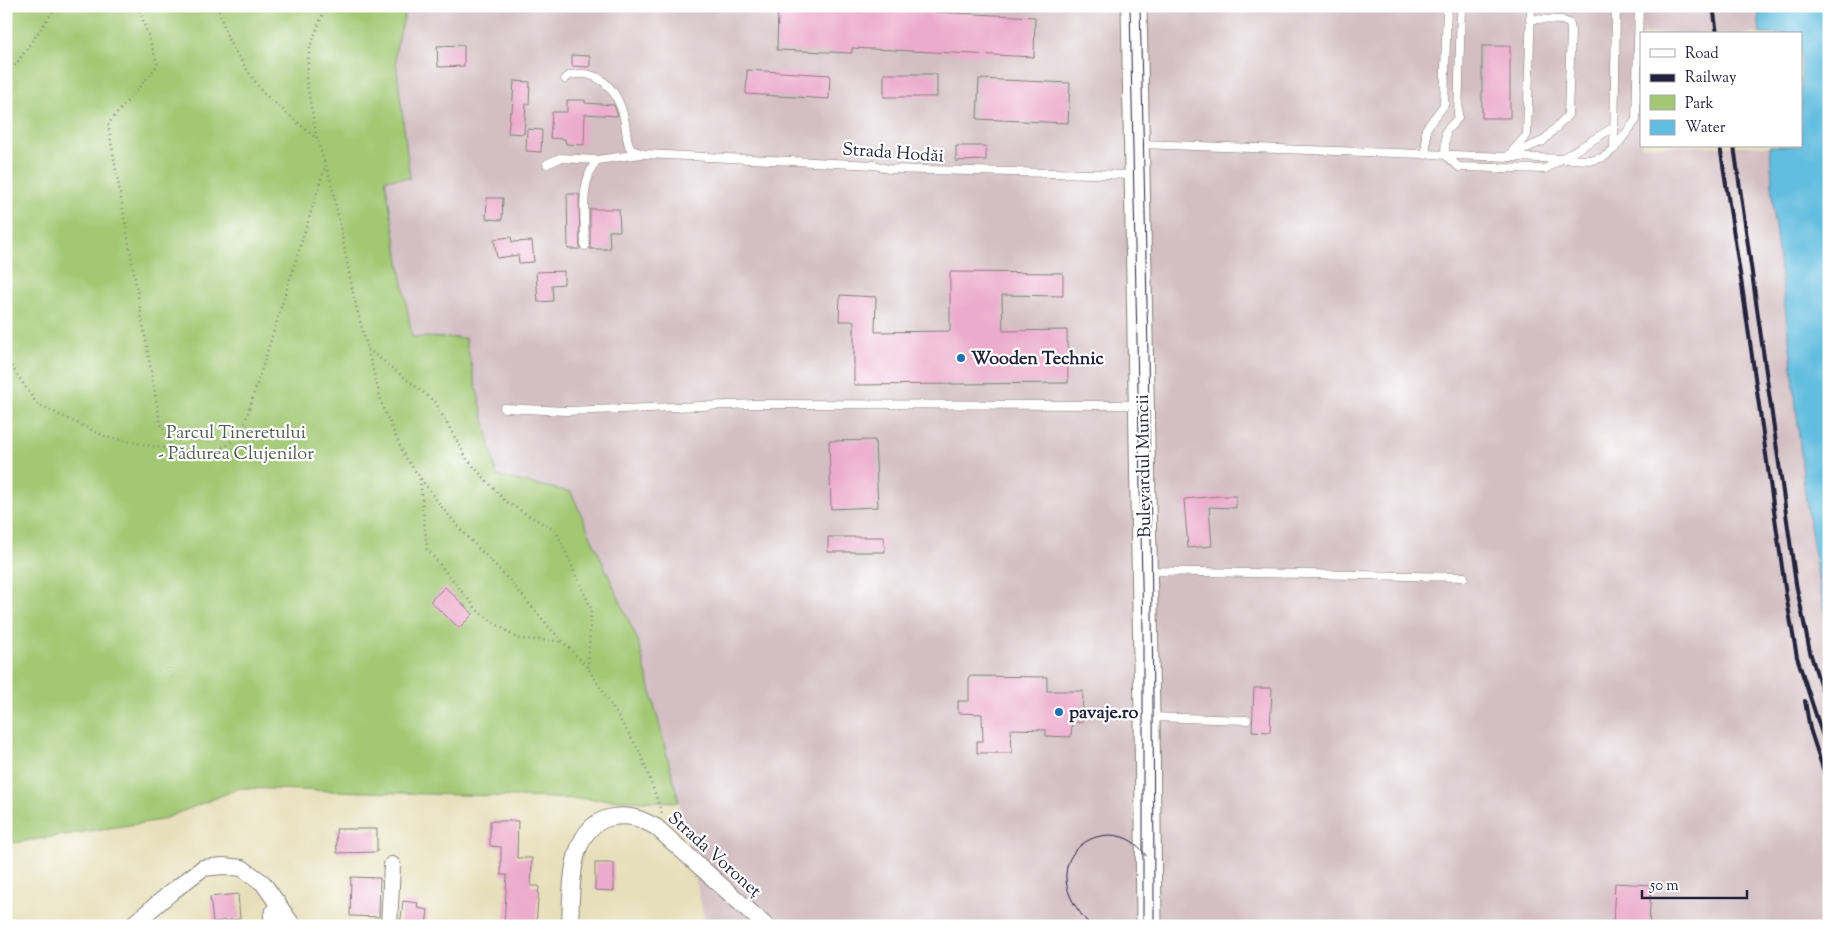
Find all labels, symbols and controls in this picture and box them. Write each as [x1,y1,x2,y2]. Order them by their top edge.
legend [1640,32,1802,148]
text: Road [1685,44,1719,65]
text: Railway [1685,68,1737,89]
text: Park [1685,94,1714,115]
text: Water [1685,118,1726,139]
street label: Strada Hodăi [841,137,944,171]
place label: Wooden Technic [971,347,1105,373]
marker: Wooden Technic [955,352,967,364]
street label: Bulevardul Muncii [1131,394,1159,538]
park label: Parcul Tineretului - Pădurea Clujenilor [158,421,314,468]
place label: pavaje.ro [1069,701,1138,727]
marker: pavaje.ro [1053,706,1065,718]
street label: Strada Voroneț [661,806,766,905]
scale bar [1642,867,1748,899]
text: 50 m [1649,876,1679,897]

